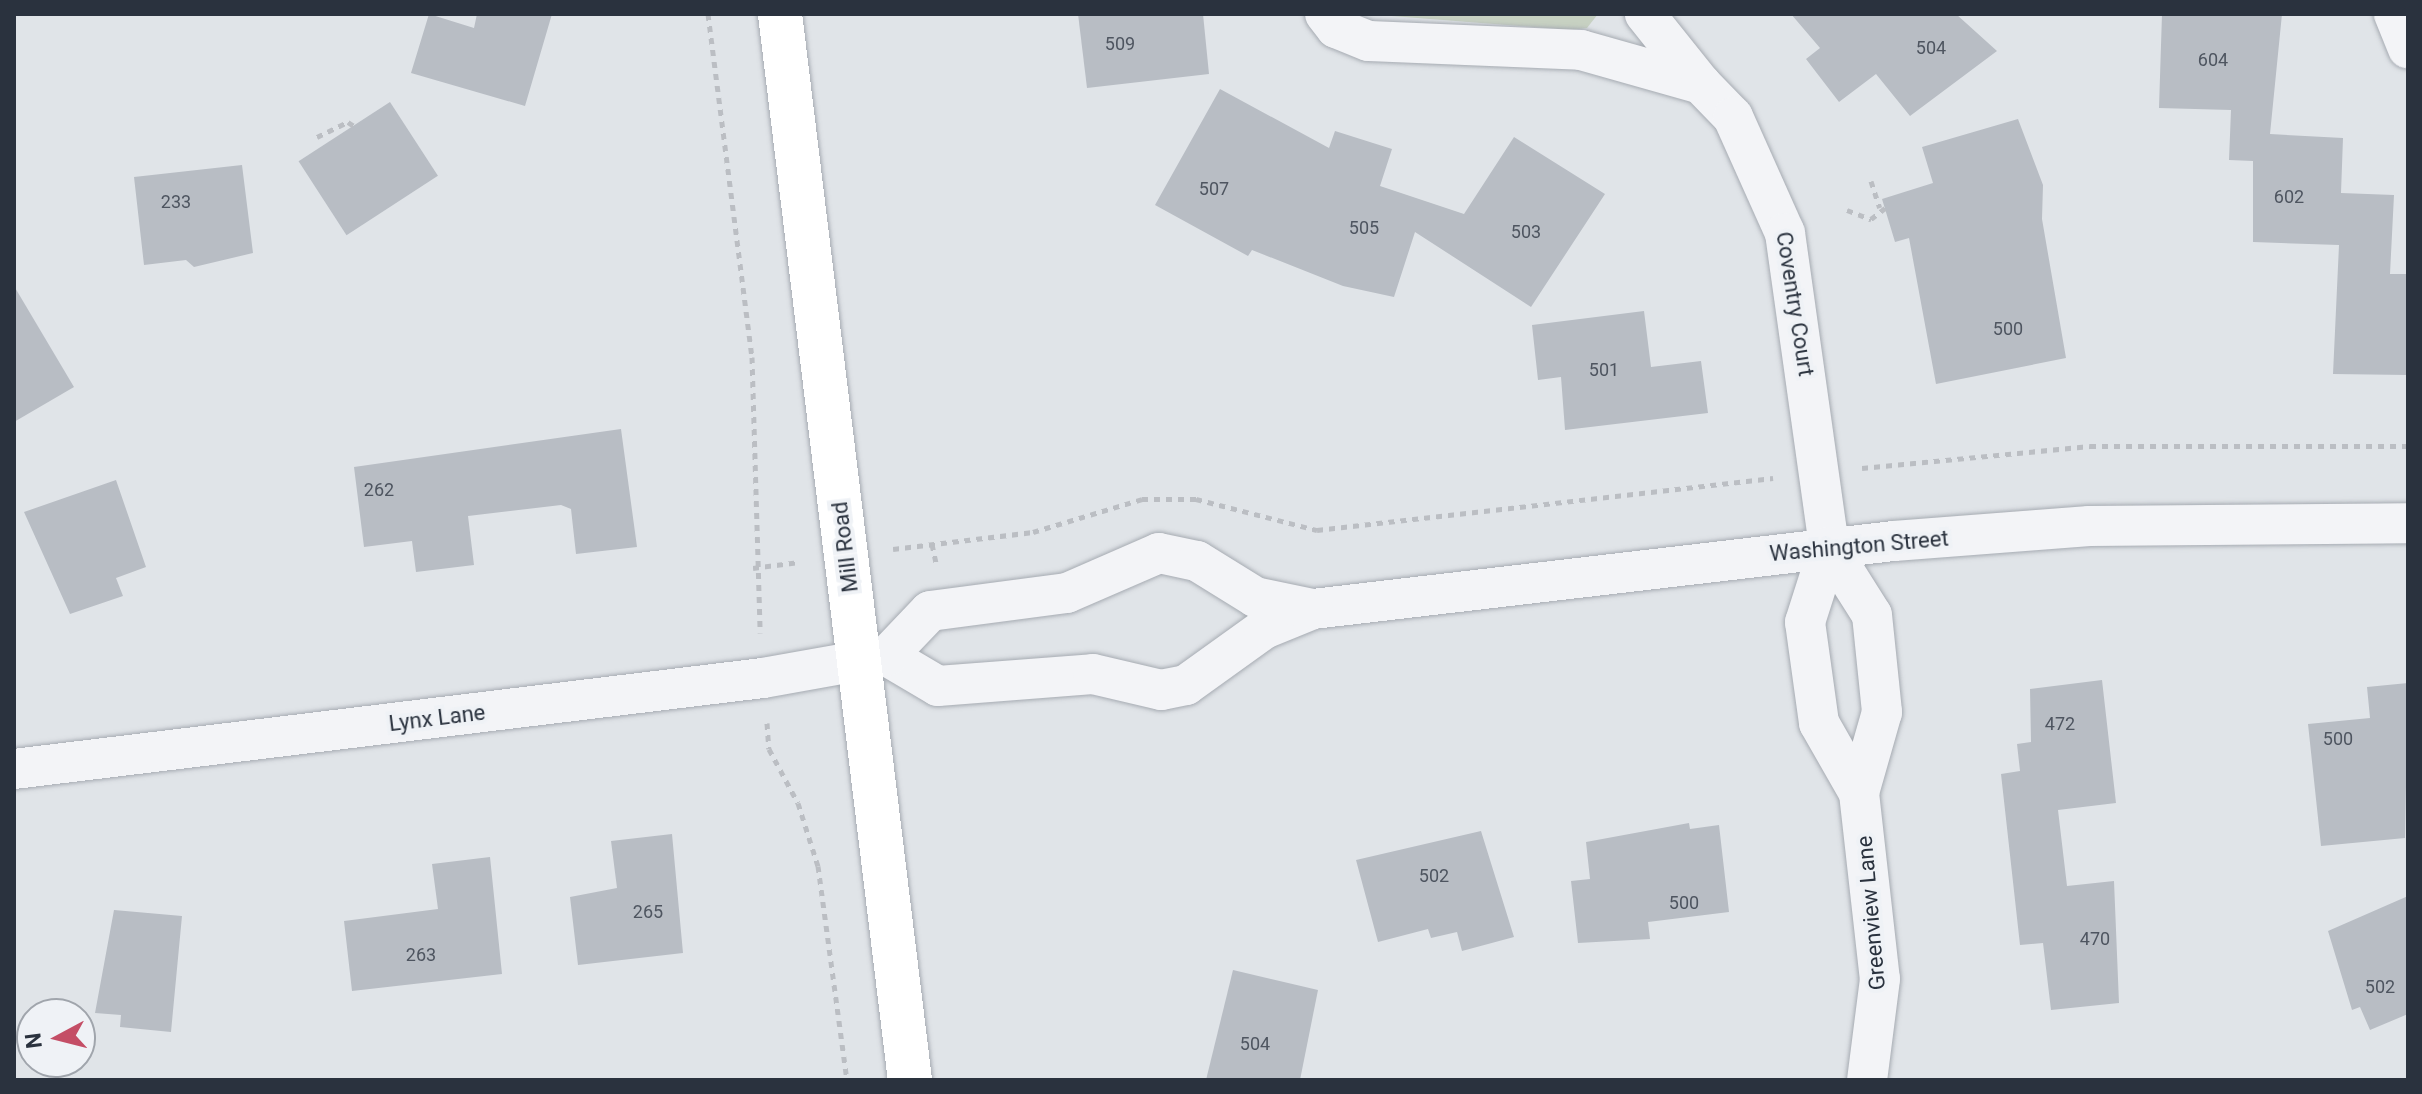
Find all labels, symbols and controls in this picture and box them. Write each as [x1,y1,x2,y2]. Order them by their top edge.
house number: 509 [1105,33,1135,55]
house number: 504 [1916,37,1946,59]
house number: 604 [2198,49,2228,71]
house number: 507 [1199,178,1229,200]
house number: 602 [2274,186,2304,208]
house number: 233 [161,191,191,213]
house number: 505 [1349,217,1379,239]
house number: 503 [1511,221,1541,243]
street label: Coventry Court [1771,230,1819,378]
house number: 500 [1993,318,2023,340]
house number: 501 [1589,359,1619,381]
house number: 262 [364,479,394,501]
street label: Mill Road [826,500,864,594]
street label: Washington Street [1768,525,1950,567]
street label: Lynx Lane [387,699,487,737]
house number: 472 [2045,713,2075,735]
house number: 500 [2323,728,2353,750]
street label: Greenview Lane [1851,835,1891,991]
house number: 502 [1419,865,1449,887]
house number: 500 [1669,892,1699,914]
house number: 265 [633,901,663,923]
house number: 470 [2080,928,2110,950]
house number: 263 [406,944,436,966]
house number: 502 [2365,976,2395,998]
north arrow [16,998,96,1078]
text: N [20,1032,47,1050]
house number: 504 [1240,1033,1270,1055]

